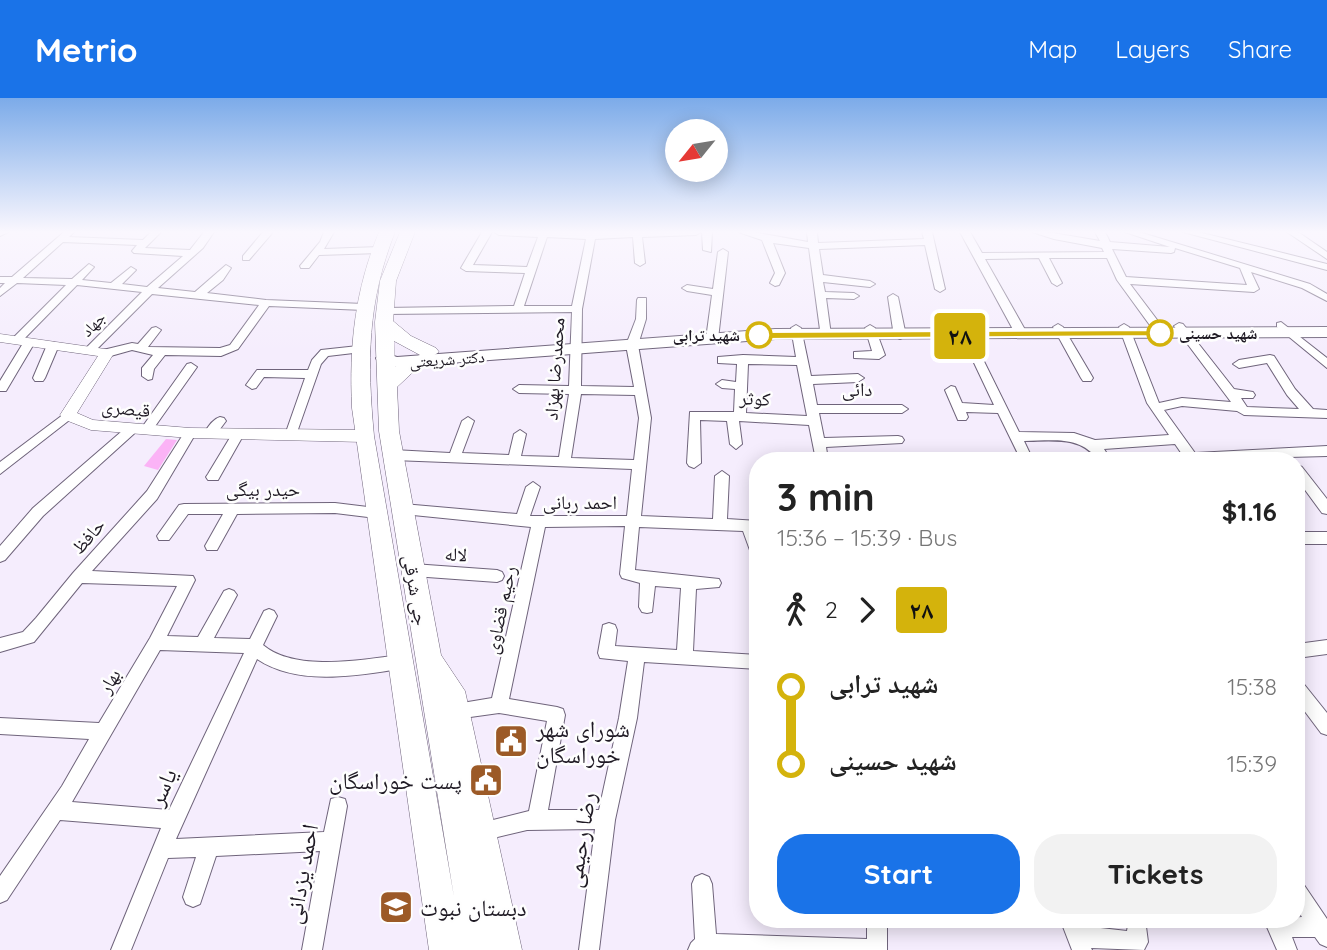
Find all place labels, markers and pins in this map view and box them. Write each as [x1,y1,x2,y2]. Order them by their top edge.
marker: شهید حسینی [1147,320,1173,346]
marker: شهید ترابی [746,322,772,348]
place label: شهید حسینی [1179,323,1258,343]
place label: شهید ترابی [673,325,740,345]
place label: شورای شهر خوراسگان [535,714,630,769]
public building icon: شورای شهر خوراسگان [492,722,530,760]
public building icon: پست خوراسگان [467,761,505,799]
place label: پست خوراسگان [329,766,462,795]
school or university icon: دبستان نبوت [377,888,415,926]
place label: دبستان نبوت [420,893,527,922]

